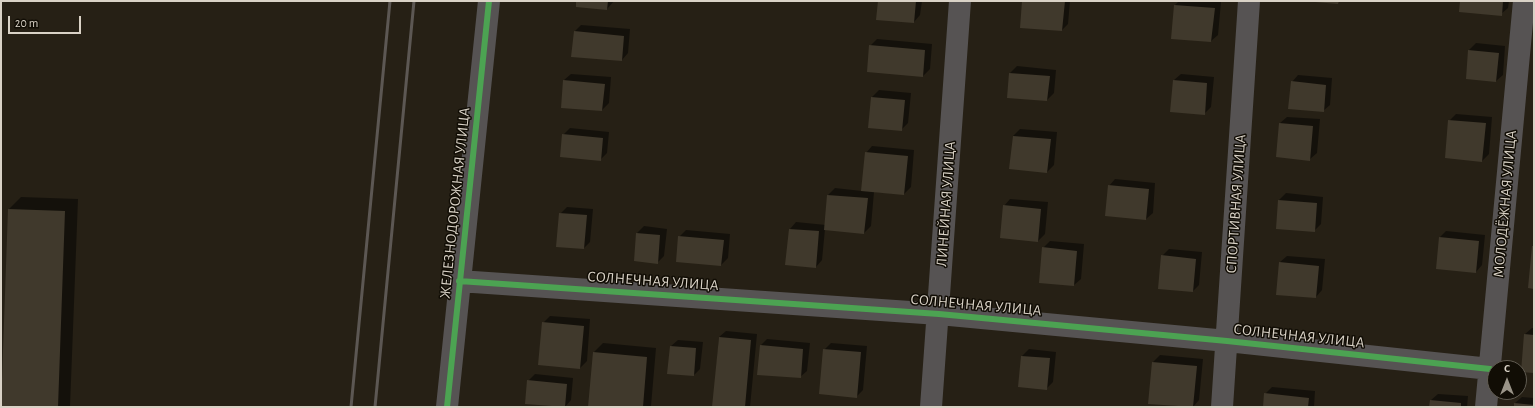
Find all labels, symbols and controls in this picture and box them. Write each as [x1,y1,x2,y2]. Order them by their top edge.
scale bar [10,8,83,34]
text: 20 m [15,17,38,29]
street label: ЖЕЛЕЗНОДОРОЖНАЯ УЛИЦА [436,107,474,299]
street label: МОЛОДЁЖНАЯ УЛИЦА [1490,130,1520,278]
street label: СПОРТИВНАЯ УЛИЦА [1222,134,1250,274]
street label: ЛИНЕЙНАЯ УЛИЦА [933,141,959,267]
street label: СОЛНЕЧНАЯ УЛИЦА [587,267,719,295]
street label: СОЛНЕЧНАЯ УЛИЦА [910,290,1042,320]
street label: СОЛНЕЧНАЯ УЛИЦА [1233,320,1365,352]
north arrow [1487,360,1527,400]
text: С [1504,363,1510,374]

